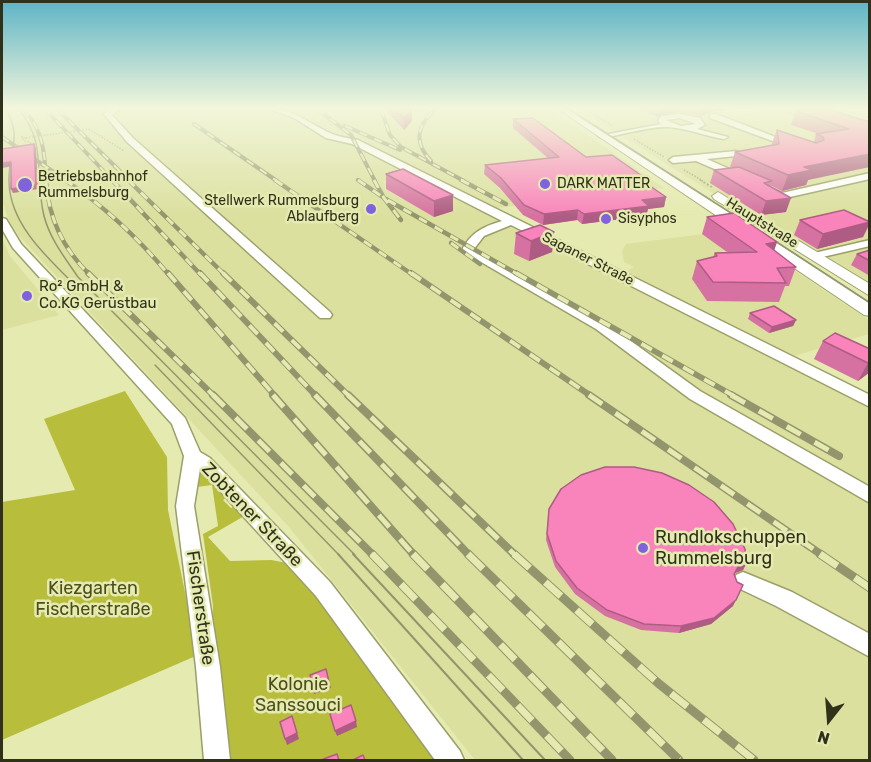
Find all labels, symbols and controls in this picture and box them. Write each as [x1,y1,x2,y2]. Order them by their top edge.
place label: Betriebsbahnhof Rummelsburg [38,169,148,202]
marker: Betriebsbahnhof Rummelsburg [16,176,34,194]
place label: DARK MATTER [557,176,650,192]
marker: DARK MATTER [538,177,552,191]
place label: Stellwerk Rummelsburg Ablaufberg [204,193,359,226]
street label: Hauptstraße [723,194,801,252]
marker: Stellwerk Rummelsburg Ablaufberg [364,202,378,216]
place label: Sisyphos [618,211,677,227]
marker: Sisyphos [599,212,613,226]
street label: Saganer Straße [539,229,637,289]
place label: Ro² GmbH & Co.KG Gerüstbau [39,278,157,313]
marker: Ro² GmbH & Co.KG Gerüstbau [20,289,34,303]
street label: Zobtener Straße [197,458,307,572]
place label: Rundlokschuppen Rummelsburg [655,527,806,570]
marker: Rundlokschuppen Rummelsburg [636,541,650,555]
street label: Fischerstraße [181,549,219,667]
park label: Kiezgarten Fischerstraße [35,578,151,620]
park label: Kolonie Sanssouci [255,674,341,716]
north arrow [799,690,859,750]
text: N [815,727,832,748]

